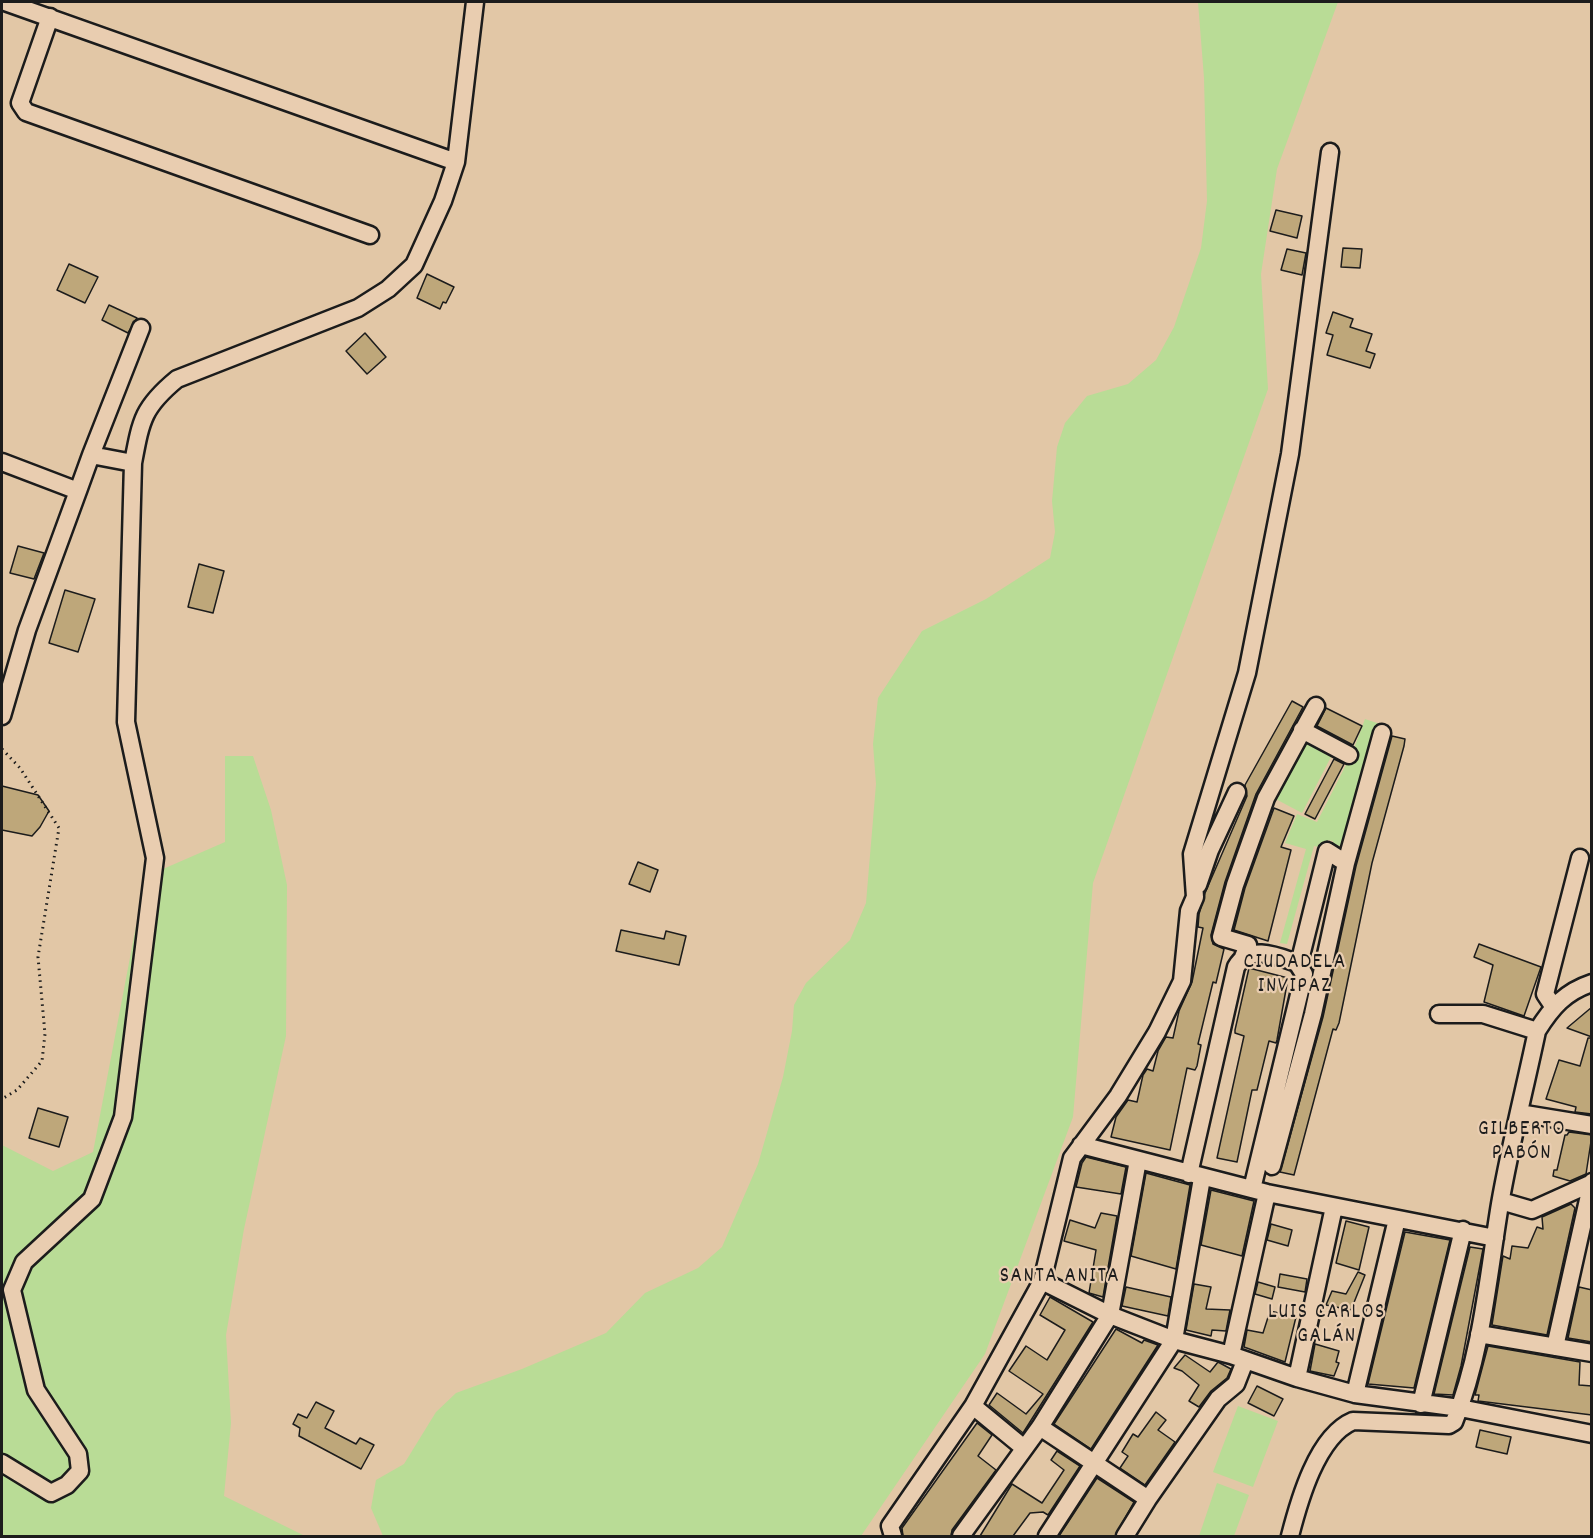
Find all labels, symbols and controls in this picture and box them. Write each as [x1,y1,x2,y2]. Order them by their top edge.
district label: CIUDADELA INVIPAZ [1243,951,1347,1001]
district label: GILBERTO PABÓN [1478,1118,1566,1168]
district label: SANTA ANITA [1000,1265,1120,1291]
district label: LUIS CARLOS GALÁN [1268,1301,1386,1351]

